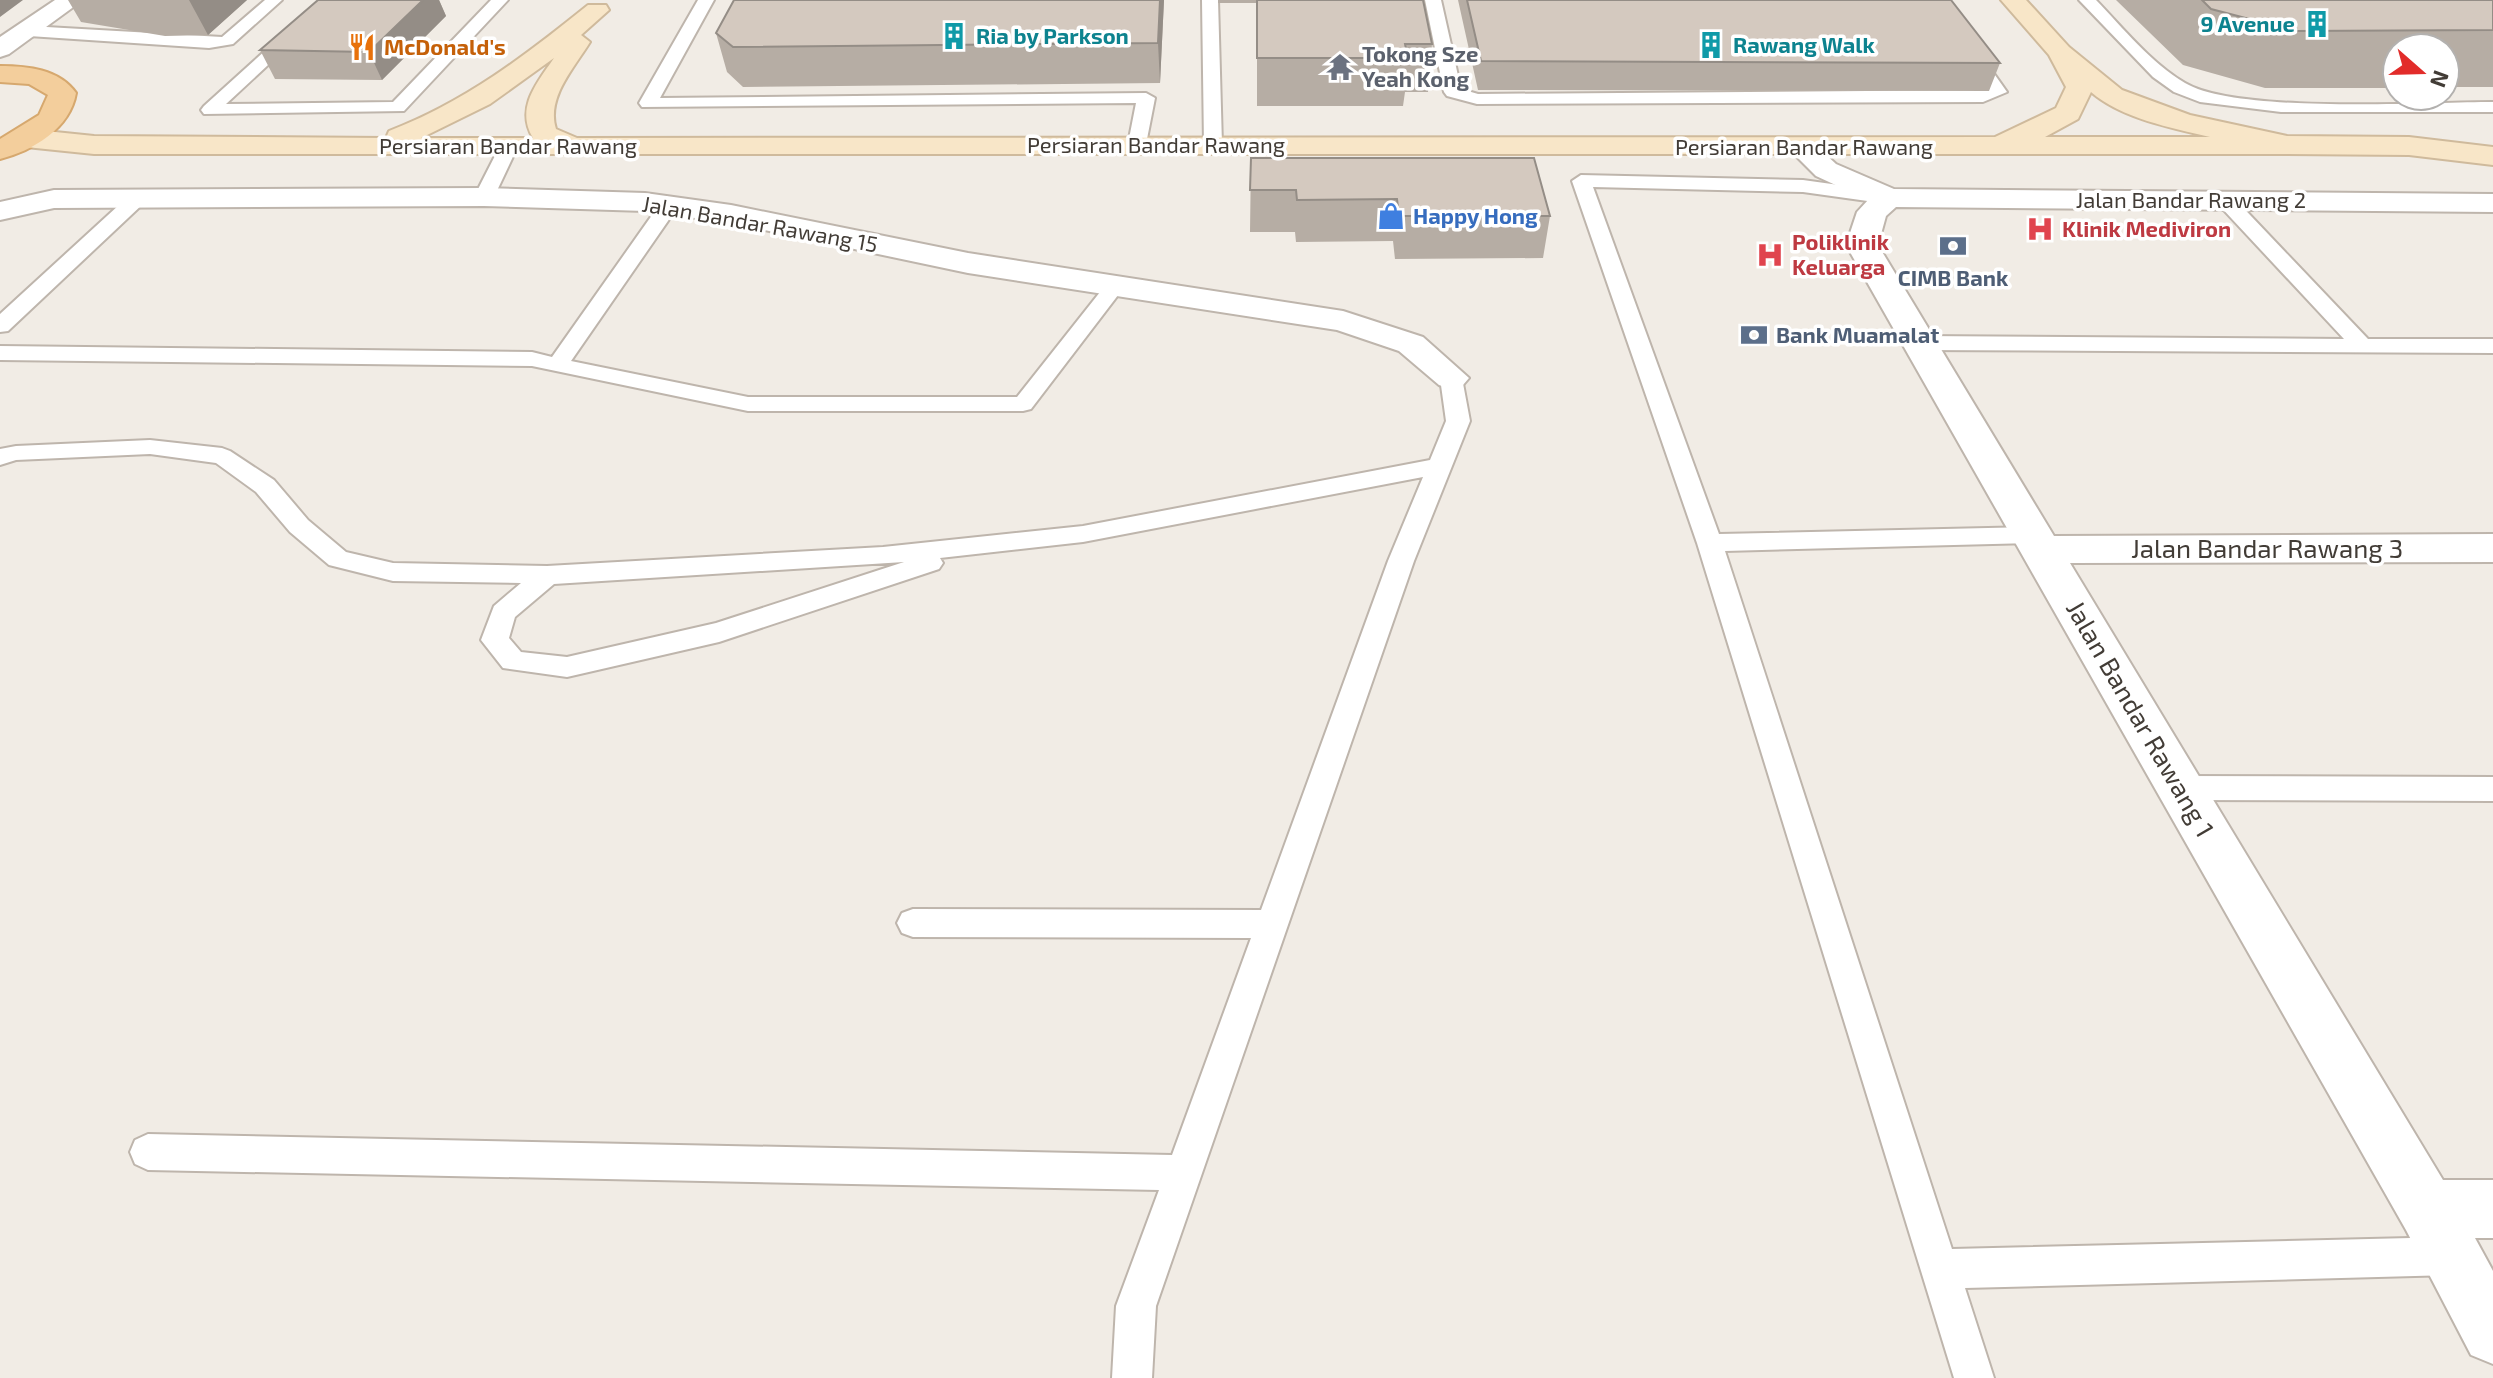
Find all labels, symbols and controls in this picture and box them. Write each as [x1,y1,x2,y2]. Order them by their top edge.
building icon: 9 Avenue [2302,9,2332,39]
place label: 9 Avenue [2201,10,2295,36]
building icon: Ria by Parkson [939,21,969,51]
place label: Ria by Parkson [976,22,1129,49]
building icon: Rawang Walk [1696,30,1726,60]
place label: Rawang Walk [1733,31,1875,57]
restaurant icon: McDonald's [347,32,377,62]
north arrow [2381,32,2461,112]
place label: McDonald's [384,33,506,59]
place label: Tokong Sze Yeah Kong [1362,40,1478,91]
temple icon: Tokong Sze Yeah Kong [1325,52,1355,82]
text: N [2426,67,2456,91]
street label: Persiaran Bandar Rawang [1027,131,1285,157]
street label: Persiaran Bandar Rawang [379,132,637,158]
street label: Persiaran Bandar Rawang [1675,133,1933,159]
street label: Jalan Bandar Rawang 2 [2076,186,2306,212]
street label: Jalan Bandar Rawang 15 [640,189,880,257]
shop icon: Happy Hong [1376,201,1406,231]
place label: Happy Hong [1413,202,1538,229]
hospital icon: Klinik Mediviron [2025,214,2055,244]
place label: Klinik Mediviron [2062,215,2231,241]
place label: Poliklinik Keluarga [1792,228,1890,279]
bank icon: CIMB Bank [1938,231,1968,261]
hospital icon: Poliklinik Keluarga [1755,240,1785,270]
place label: CIMB Bank [1898,264,2009,290]
bank icon: Bank Muamalat [1739,320,1769,350]
place label: Bank Muamalat [1776,321,1939,347]
street label: Jalan Bandar Rawang 3 [2131,532,2403,563]
street label: Jalan Bandar Rawang 1 [2061,594,2222,842]

